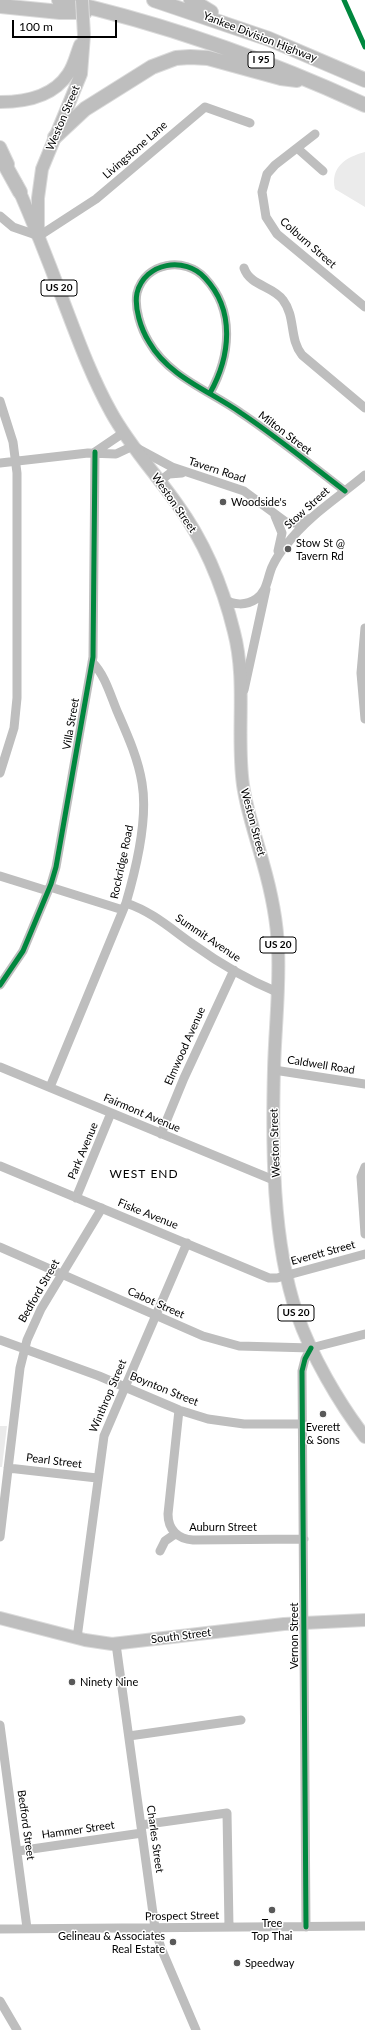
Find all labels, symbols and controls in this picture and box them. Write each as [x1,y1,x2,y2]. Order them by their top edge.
street label: Yankee Division Highway [201,9,319,65]
scale bar [14,12,119,38]
text: 100 m [19,19,53,34]
road number: I 95 [248,52,274,68]
street label: Weston Street [43,83,83,153]
street label: Livingstone Lane [100,118,170,182]
street label: Colburn Street [277,215,339,271]
road number: US 20 [41,280,77,296]
street label: Milton Street [256,409,314,457]
street label: Tavern Road [187,455,247,485]
street label: Weston Street [149,471,199,535]
street label: Stow Street [282,484,332,532]
place label: Woodside's [231,495,286,509]
marker: Woodside's [218,497,228,507]
place label: Stow St @ Tavern Rd [296,536,345,562]
marker: Stow St @ Tavern Rd [283,544,293,554]
street label: Villa Street [60,697,82,751]
street label: Weston Street [238,787,268,857]
street label: Rockridge Road [108,824,136,900]
street label: Summit Avenue [173,911,243,965]
road number: US 20 [260,937,296,953]
street label: Elmwood Avenue [162,1005,208,1087]
street label: Caldwell Road [286,1053,356,1077]
street label: Fairmont Avenue [102,1091,182,1135]
street label: Weston Street [267,1108,283,1178]
street label: Park Avenue [65,1120,101,1182]
district label: WEST END [109,1167,179,1181]
street label: Fiske Avenue [116,1196,180,1232]
street label: Everett Street [289,1238,357,1268]
street label: Bedford Street [16,1257,62,1325]
street label: Cabot Street [126,1285,186,1321]
road number: US 20 [278,1305,314,1321]
street label: Winthrop Street [87,1357,129,1435]
street label: Boynton Street [128,1369,200,1409]
marker: Everett & Sons [318,1409,328,1419]
place label: Everett & Sons [306,1420,340,1446]
street label: Pearl Street [25,1451,83,1471]
street label: Auburn Street [189,1520,257,1534]
street label: Vernon Street [287,1603,301,1669]
street label: South Street [150,1626,212,1646]
place label: Ninety Nine [80,1675,138,1689]
marker: Ninety Nine [67,1677,77,1687]
street label: Bedford Street [15,1789,37,1861]
street label: Charles Street [144,1804,166,1874]
street label: Hammer Street [41,1818,115,1842]
marker: Tree Top Thai [267,1905,277,1915]
street label: Prospect Street [145,1909,219,1923]
place label: Tree Top Thai [251,1916,293,1942]
place label: Gelineau & Associates Real Estate [58,1929,165,1955]
marker: Gelineau & Associates Real Estate [168,1937,178,1947]
place label: Speedway [245,1956,294,1970]
marker: Speedway [232,1958,242,1968]

